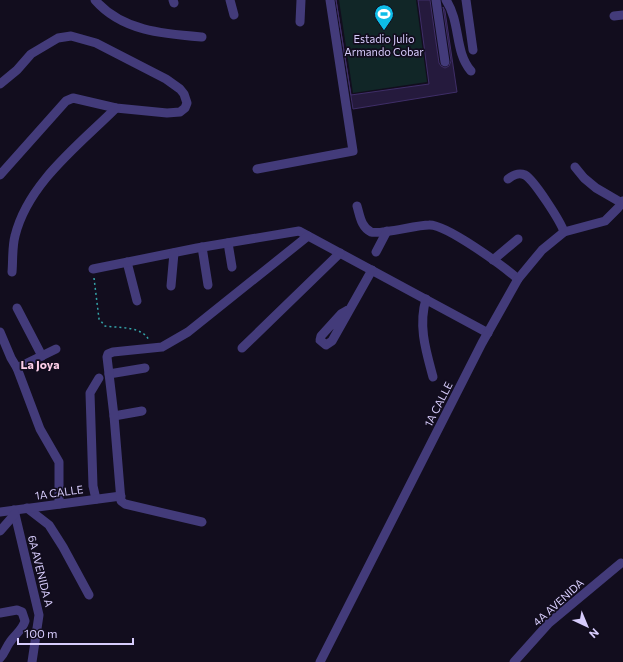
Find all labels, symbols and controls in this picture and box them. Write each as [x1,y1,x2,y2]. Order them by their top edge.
sports icon: Estadio Julio Armando Cobar [373,3,395,31]
place label: Estadio Julio Armando Cobar [344,32,424,58]
district label: La Joya [20,357,60,372]
street label: 1A CALLE [421,379,455,429]
street label: 1A CALLE [34,482,84,502]
street label: 6A AVENIDA A [26,534,56,609]
street label: 4A AVENIDA [530,576,586,628]
north arrow [567,606,607,646]
scale bar [18,620,133,646]
text: 100 m [24,626,58,640]
text: N [587,626,602,641]

